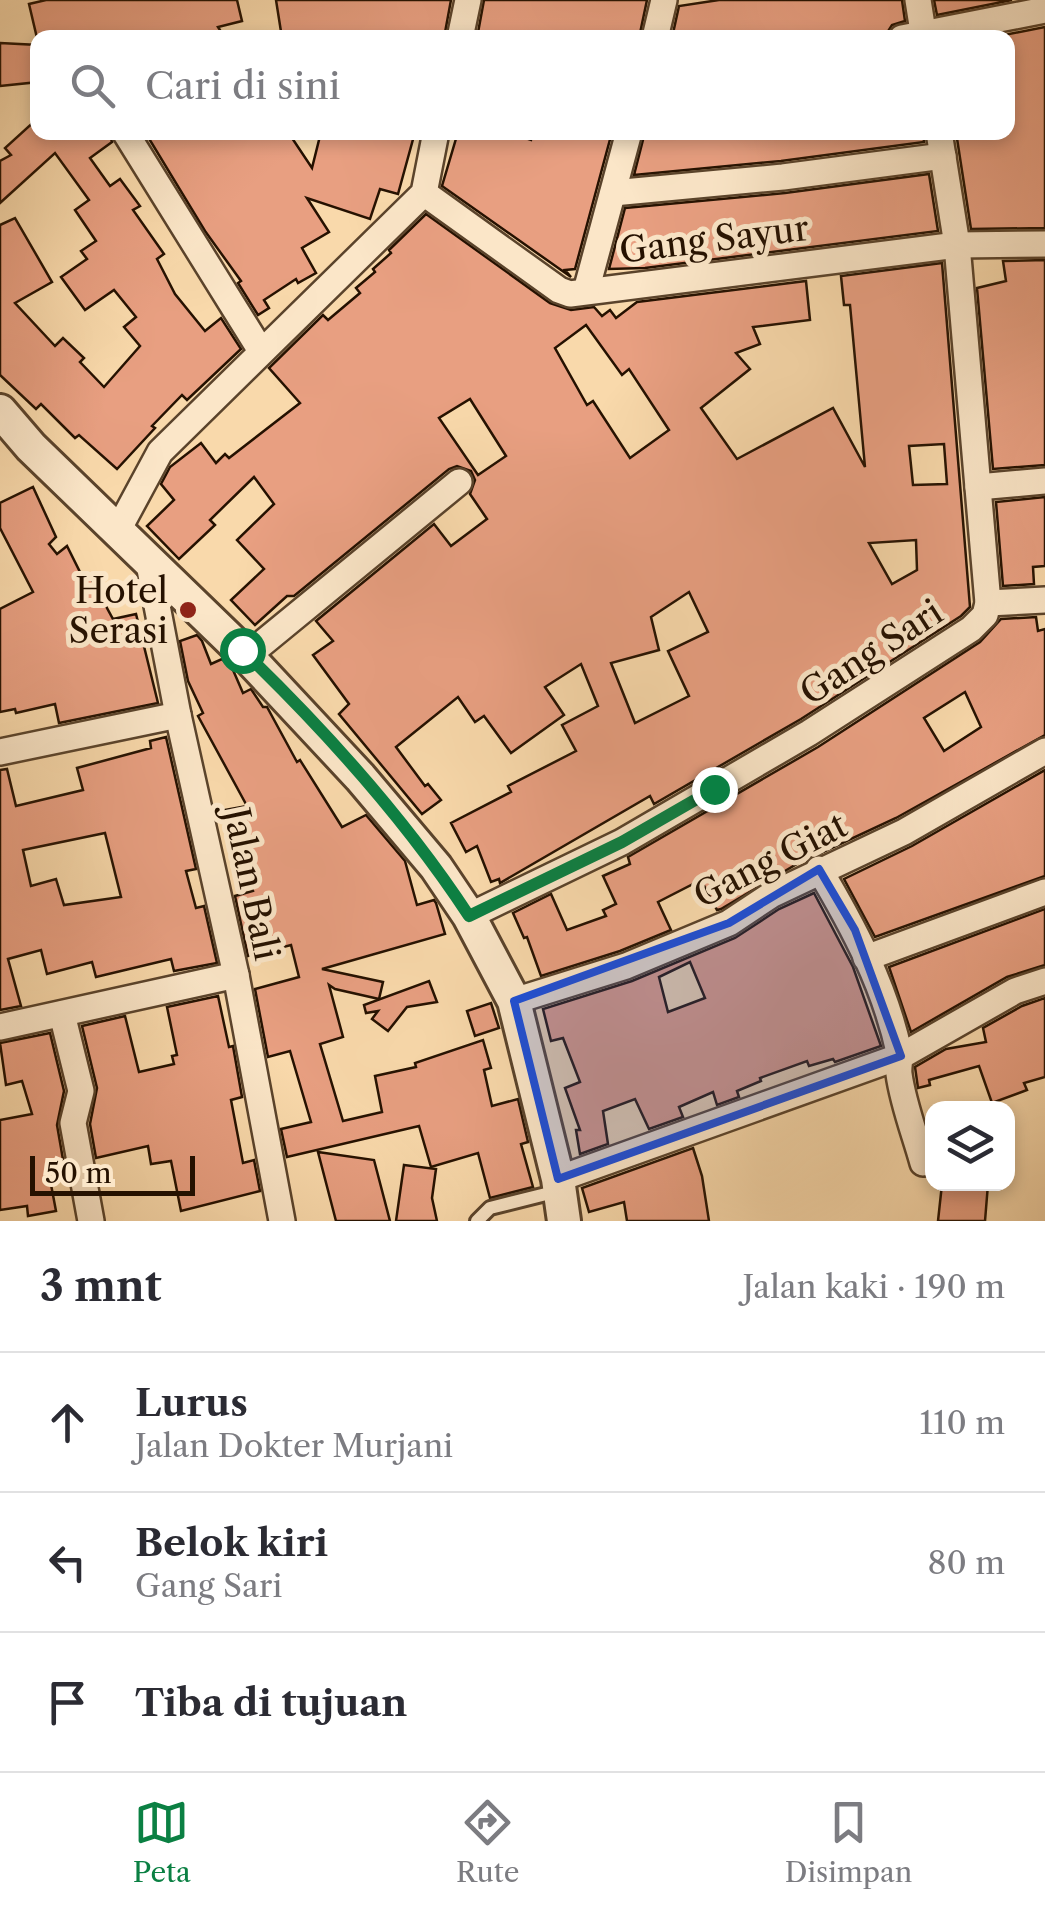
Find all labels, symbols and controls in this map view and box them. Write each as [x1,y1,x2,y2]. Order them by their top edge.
search box [30,30,1015,140]
icon: search [65,58,120,113]
text: Cari di sini [145,62,340,109]
street label: Gang Sayur [617,206,811,272]
place label: Hotel Serasi [68,569,168,652]
street label: Gang Sari [792,590,950,714]
marker: Hotel Serasi [177,599,199,621]
route start [220,628,266,674]
route end [692,767,738,813]
street label: Jalan Bali [214,799,289,964]
street label: Gang Giat [686,803,854,917]
map controls [925,1101,1015,1191]
button: layers [925,1101,1015,1191]
scale bar [30,1151,195,1196]
text: 50 m [45,1156,112,1190]
text: 3 mnt [40,1260,162,1312]
text: Jalan kaki · 190 m [742,1267,1005,1306]
text: Lurus [135,1379,248,1426]
icon: ahead [40,1395,95,1450]
text: 110 m [919,1403,1005,1442]
text: Jalan Dokter Murjani [135,1426,453,1465]
text: Belok kiri [135,1519,328,1566]
icon: left [40,1535,95,1590]
text: 80 m [927,1543,1005,1582]
text: Gang Sari [135,1566,282,1605]
icon: arrive [40,1675,95,1730]
text: Tiba di tujuan [135,1679,407,1726]
tab: Peta [133,1795,191,1889]
tab: Rute [456,1795,519,1889]
tab: Disimpan [785,1795,912,1889]

